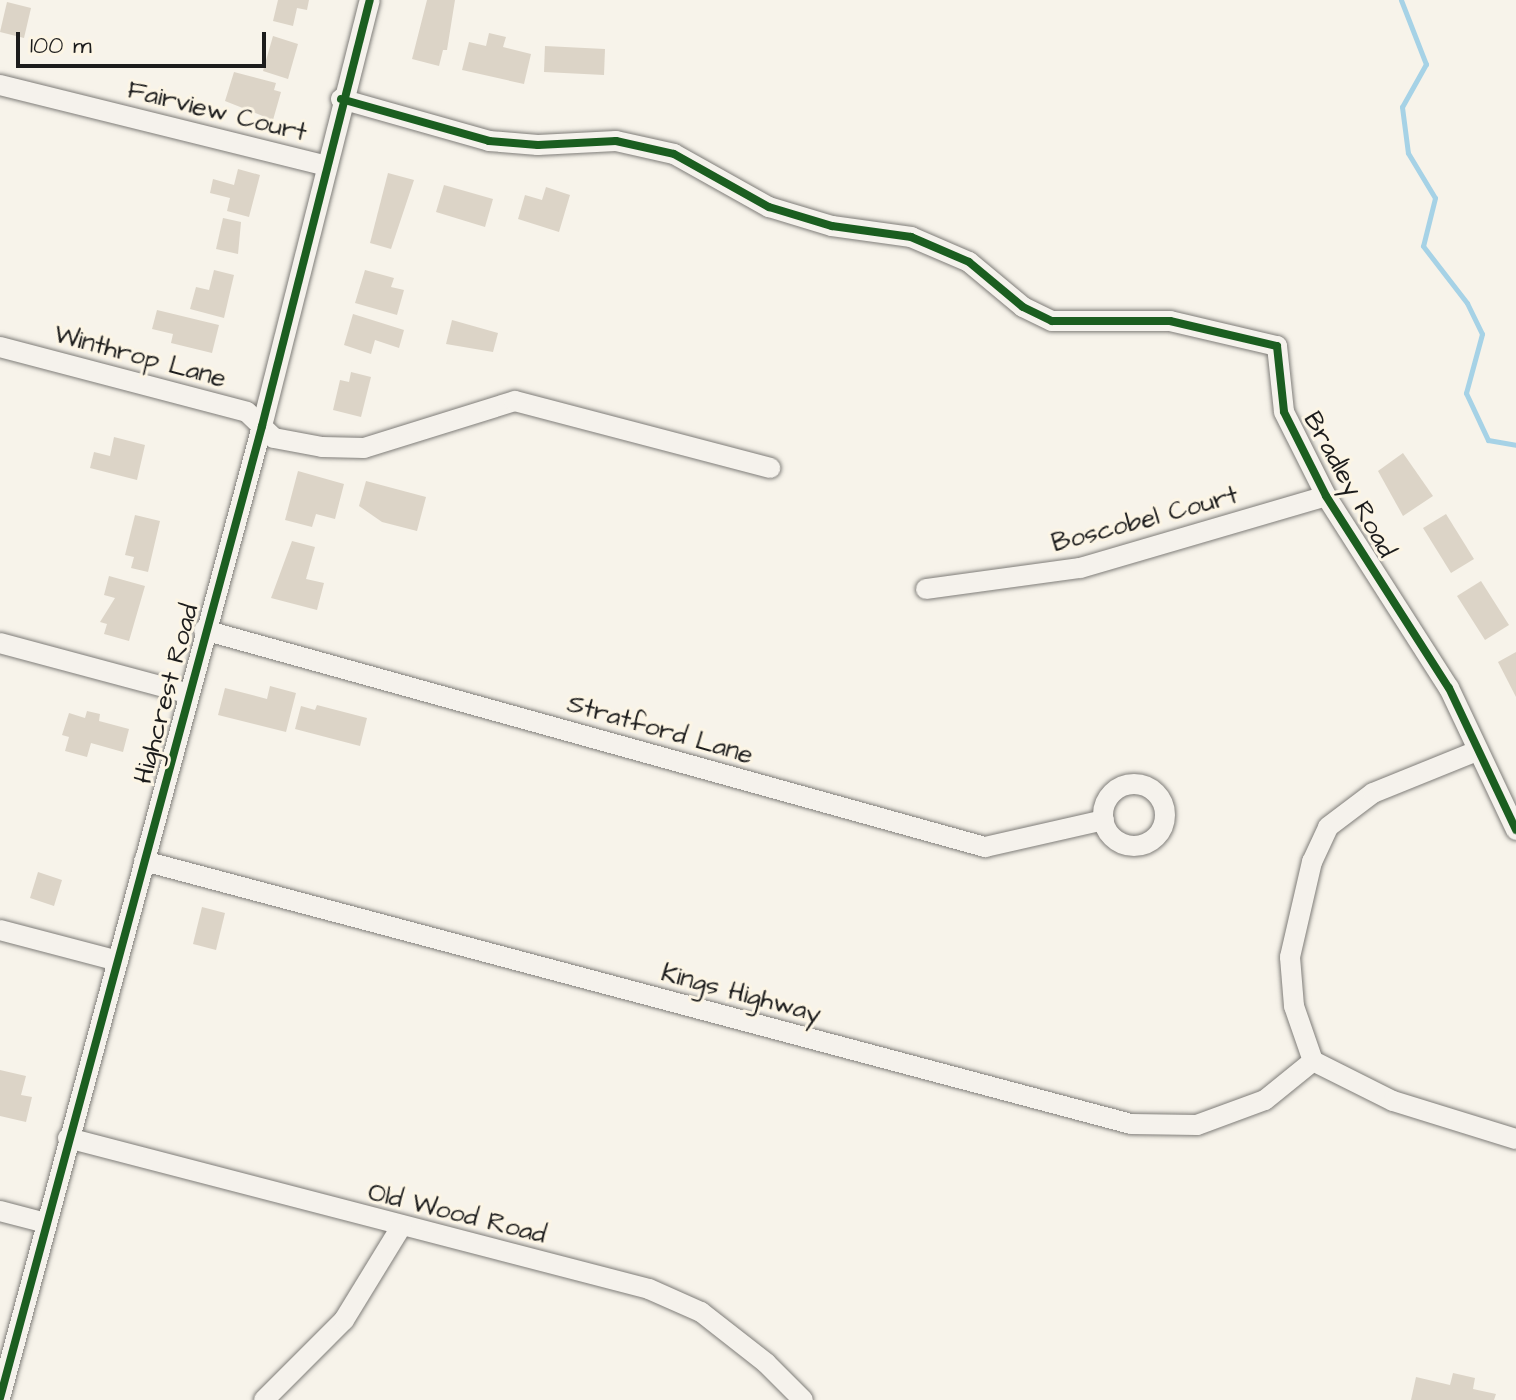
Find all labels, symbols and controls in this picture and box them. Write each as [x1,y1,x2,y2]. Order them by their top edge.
scale bar [20,16,270,66]
text: 100 m [30,29,92,63]
street label: Fairview Court [124,75,310,149]
street label: Winthrop Lane [51,319,229,395]
street label: Bradley Road [1296,407,1402,563]
street label: Boscobel Court [1048,480,1242,560]
street label: Highcrest Road [128,601,206,787]
street label: Stratford Lane [564,689,756,771]
street label: Kings Highway [658,958,824,1030]
street label: Old Wood Road [365,1177,549,1251]

